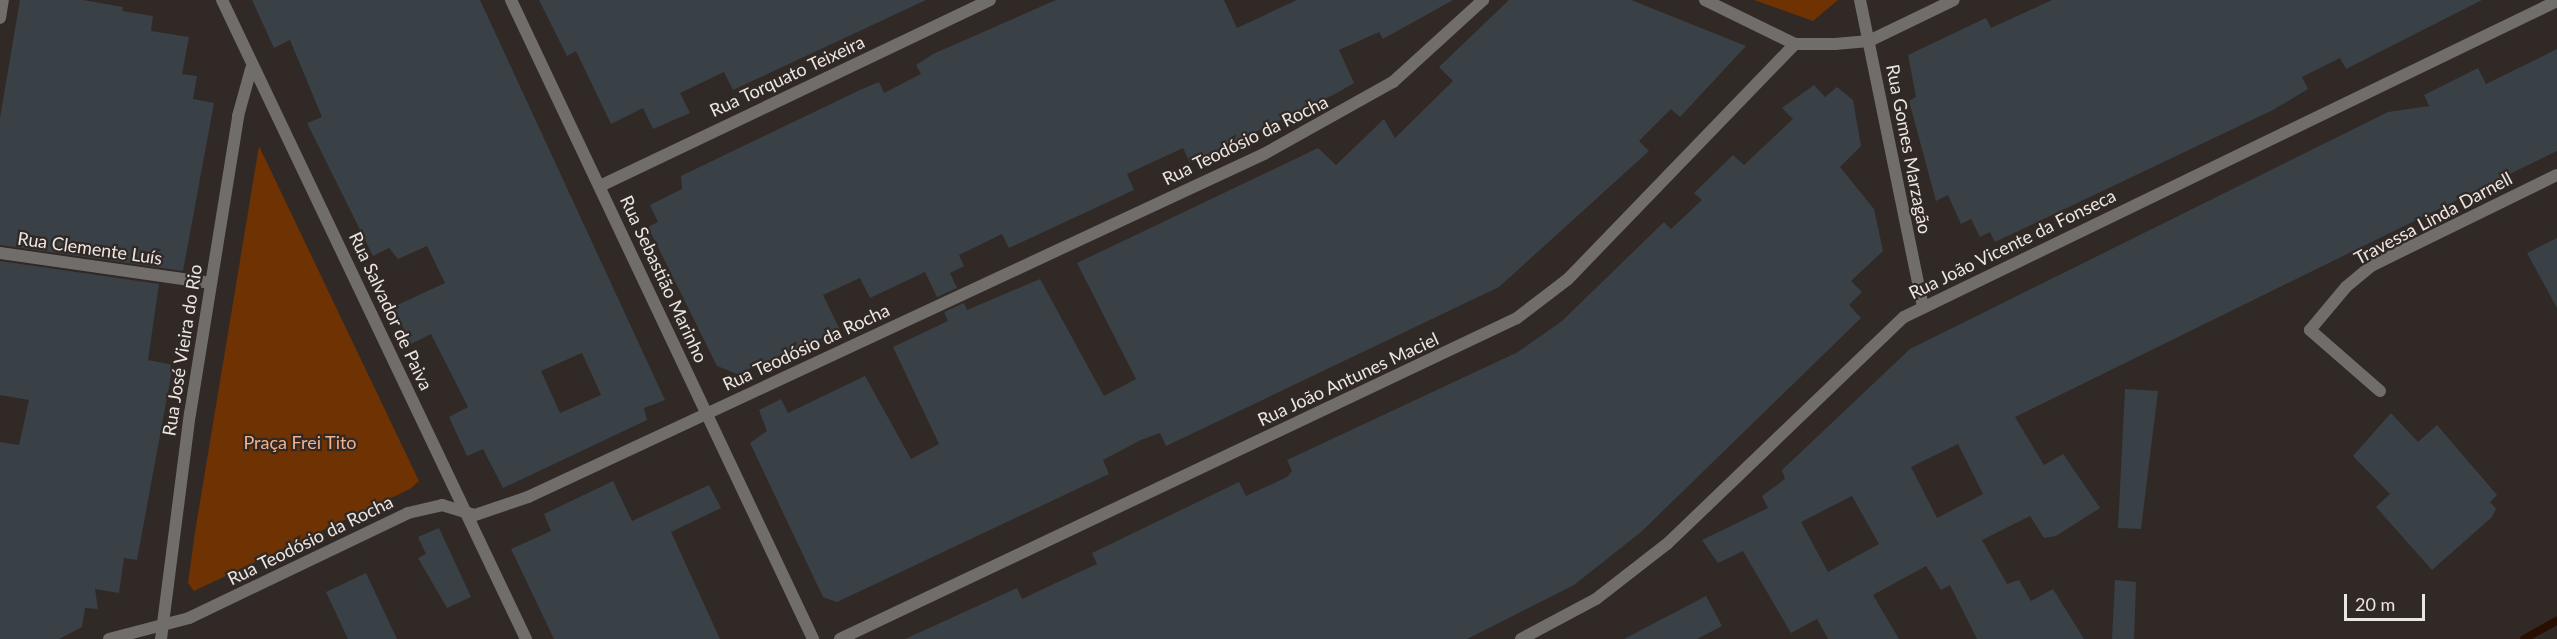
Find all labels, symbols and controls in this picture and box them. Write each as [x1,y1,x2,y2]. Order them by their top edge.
street label: Rua Torquato Teixeira [706,30,868,122]
street label: Rua Gomes Marzagão [1882,63,1936,235]
street label: Rua Teodósio da Rocha [1158,90,1332,190]
street label: Travessa Linda Darnell [2350,167,2516,269]
street label: Rua João Vicente da Fonseca [1904,184,2120,304]
street label: Rua Sebastião Marinho [616,192,712,366]
street label: Rua Clemente Luís [16,227,164,269]
street label: Rua Salvador de Paiva [345,228,437,394]
street label: Rua José Vieira do Rio [158,262,206,438]
street label: Rua Teodósio da Rocha [719,299,893,395]
street label: Rua João Antunes Maciel [1254,327,1442,431]
park label: Praça Frei Tito [243,431,357,453]
street label: Rua Teodósio da Rocha [223,490,397,590]
scale bar [2347,582,2428,620]
text: 20 m [2355,593,2395,615]

